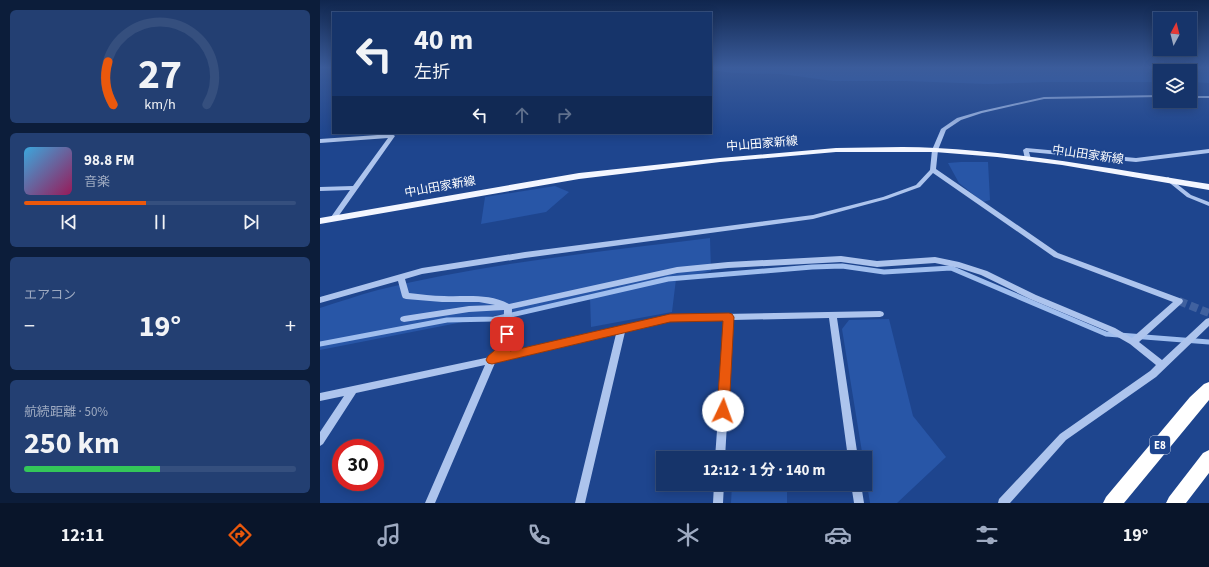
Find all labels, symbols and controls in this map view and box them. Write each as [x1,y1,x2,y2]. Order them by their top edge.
north arrow [1153,12,1197,56]
map controls [1153,12,1197,108]
text: 40 m [414,20,473,60]
icon: left [348,28,400,80]
text: 27 [138,44,182,104]
text: 左折 [414,60,450,85]
button: layers [1153,64,1197,108]
text: km/h [144,93,176,114]
icon: left [469,104,491,126]
icon: ahead [511,104,533,126]
icon: right [553,104,575,126]
street label: 中山田家新線 [725,132,799,156]
street label: 中山田家新線 [1051,142,1125,168]
text: 98.8 FM [84,150,135,171]
street label: 中山田家新線 [403,172,477,202]
text: 音楽 [84,173,110,191]
icon: previous [58,211,80,233]
icon: pause [149,211,171,233]
icon: next [240,211,262,233]
text: エアコン [24,286,76,304]
text: 19° [139,305,181,348]
text: − [24,310,35,342]
text: + [285,310,296,342]
pin [490,317,524,351]
icon: arrive [496,323,518,345]
position arrow [702,390,744,432]
text: 航続距離 · 50% [24,403,108,421]
text: 250 km [24,422,120,465]
road number: E8 [1150,436,1170,454]
speed limit sign: 30 [332,439,384,491]
text: 12:12 · 1 分 · 140 m [703,460,825,481]
icon: directions [226,521,254,549]
icon: music [375,521,403,549]
icon: phone [525,521,553,549]
icon: climate [674,521,702,549]
icon: car [824,521,852,549]
icon: filters [973,521,1001,549]
text: 12:11 [61,523,104,548]
text: 19° [1123,523,1148,548]

